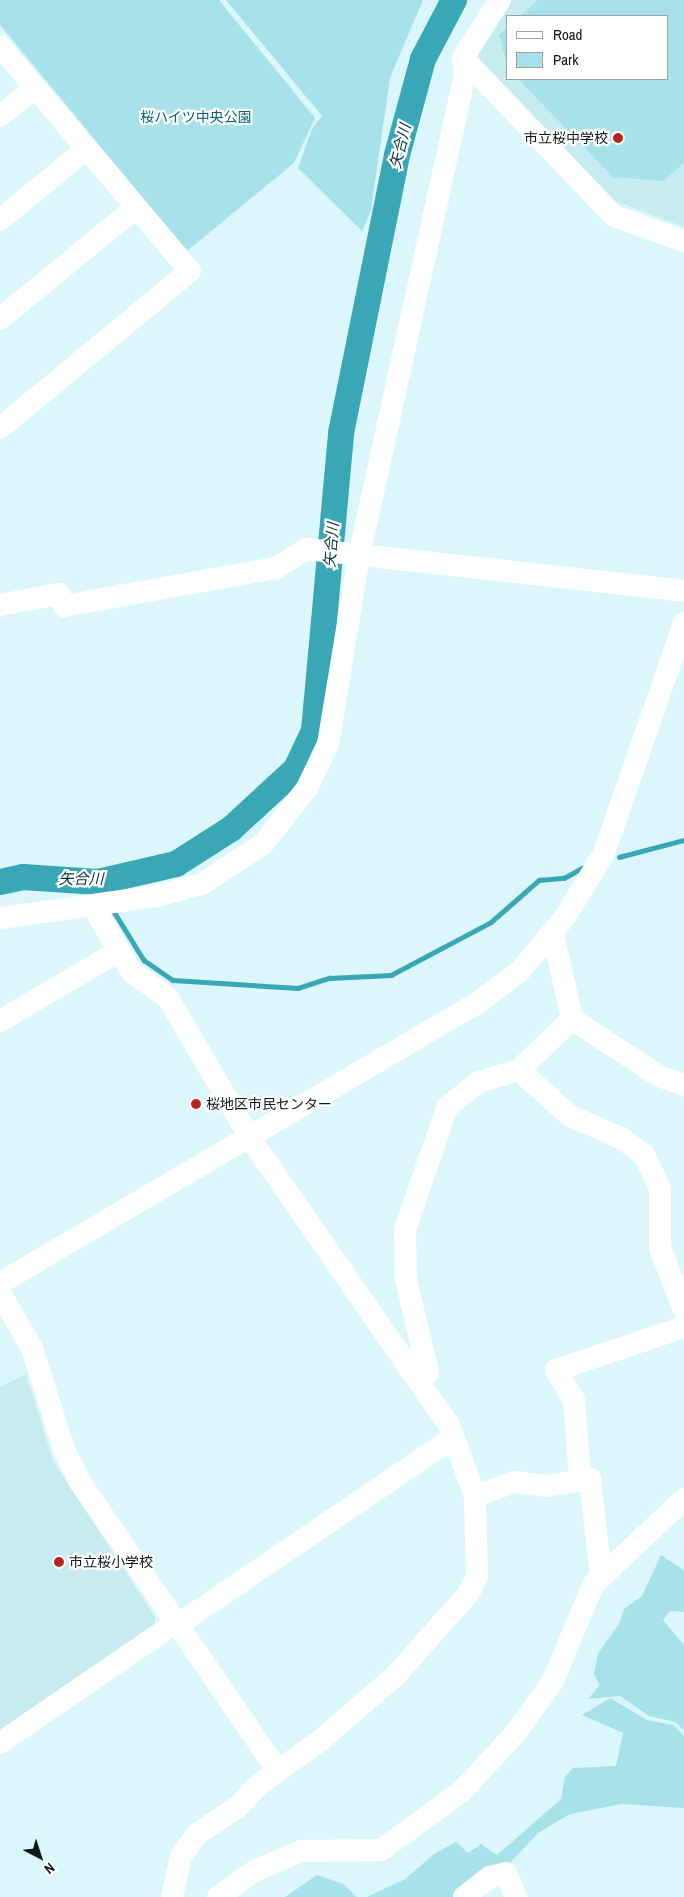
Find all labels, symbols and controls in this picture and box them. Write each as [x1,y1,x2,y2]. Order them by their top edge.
legend [507,15,669,80]
text: Road [553,24,582,45]
text: Park [553,49,578,70]
park label: 桜ハイツ中央公園 [140,109,252,125]
water label: 矢合川 [386,122,414,170]
place label: 市立桜中学校 [524,130,608,146]
marker: 市立桜中学校 [612,132,624,144]
water label: 矢合川 [320,522,342,568]
water label: 矢合川 [59,870,103,888]
place label: 桜地区市民センター [206,1096,332,1112]
marker: 桜地区市民センター [190,1098,202,1110]
place label: 市立桜小学校 [69,1554,153,1570]
marker: 市立桜小学校 [53,1556,65,1568]
north arrow [15,1832,65,1882]
text: N [41,1859,59,1878]

